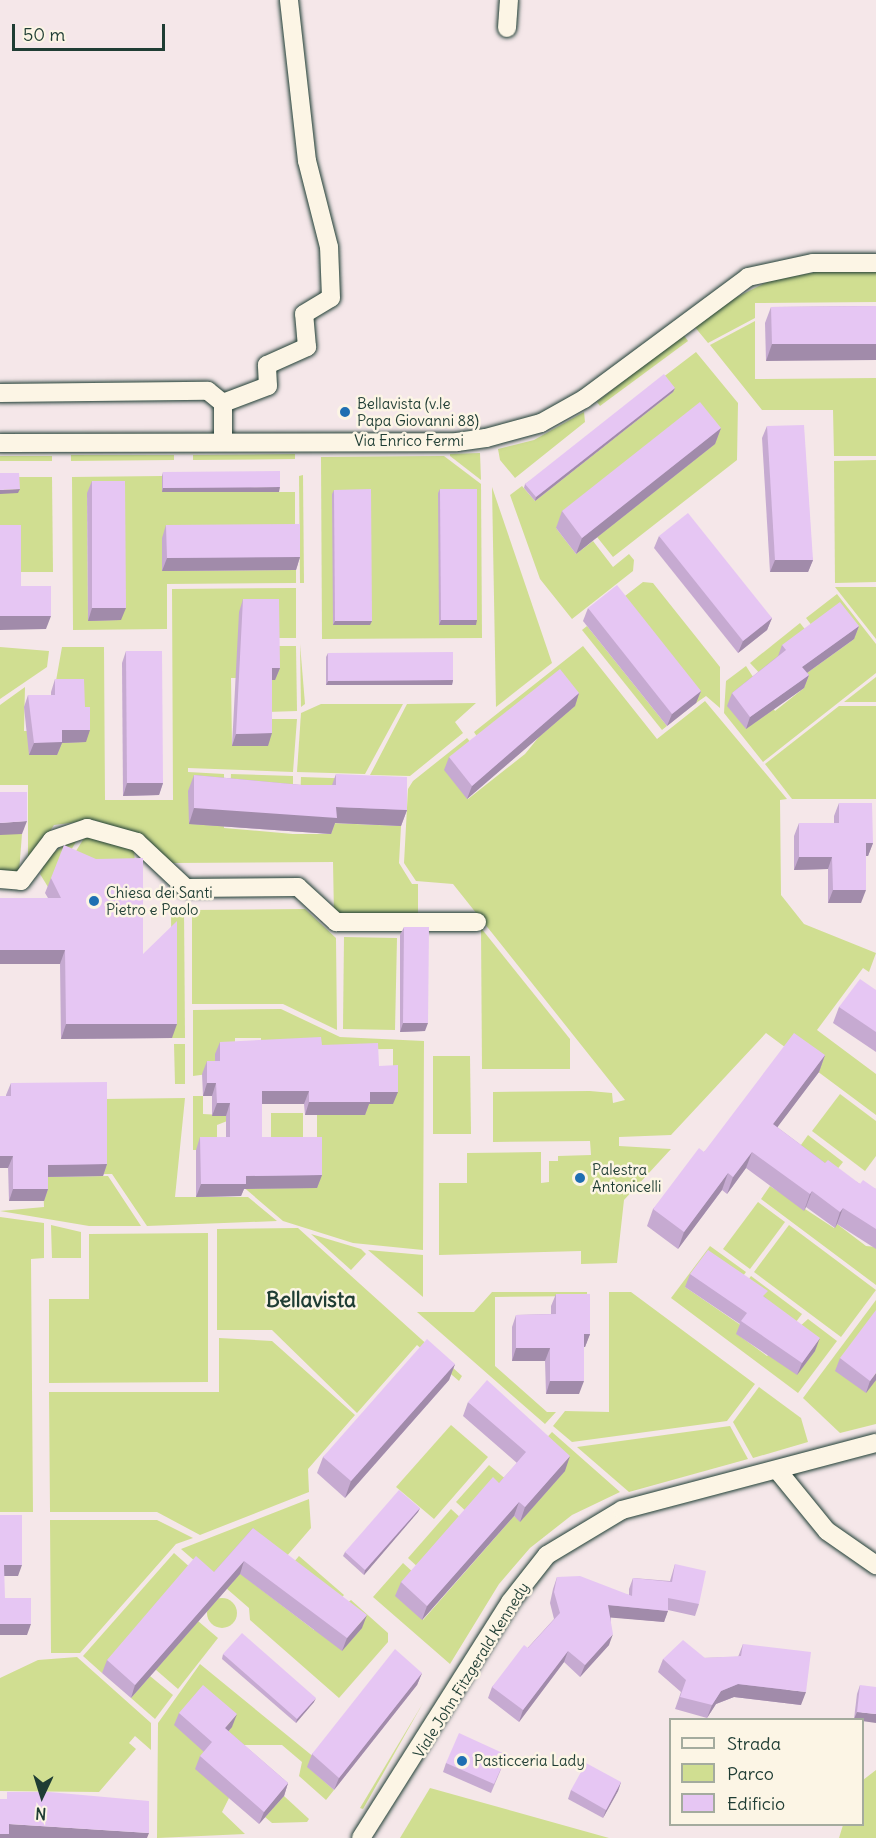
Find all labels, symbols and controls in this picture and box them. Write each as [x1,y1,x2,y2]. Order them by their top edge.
scale bar [15,12,168,50]
text: 50 m [23,23,65,46]
place label: Bellavista (v.le Papa Giovanni 88) [357,394,479,429]
marker: Bellavista (v.le Papa Giovanni 88) [338,405,352,419]
street label: Via Enrico Fermi [354,432,464,450]
place label: Chiesa dei Santi Pietro e Paolo [106,883,213,918]
marker: Chiesa dei Santi Pietro e Paolo [87,894,101,908]
place label: Palestra Antonicelli [592,1160,661,1195]
marker: Palestra Antonicelli [573,1171,587,1185]
district label: Bellavista [266,1287,356,1313]
street label: Viale John Fitzgerald Kennedy [409,1579,533,1761]
legend [669,1718,864,1826]
text: Strada [727,1732,781,1755]
place label: Pasticceria Lady [474,1752,585,1770]
marker: Pasticceria Lady [455,1754,469,1768]
text: Parco [727,1762,774,1785]
north arrow [12,1766,72,1826]
text: Edificio [727,1792,785,1815]
text: N [35,1804,47,1824]

